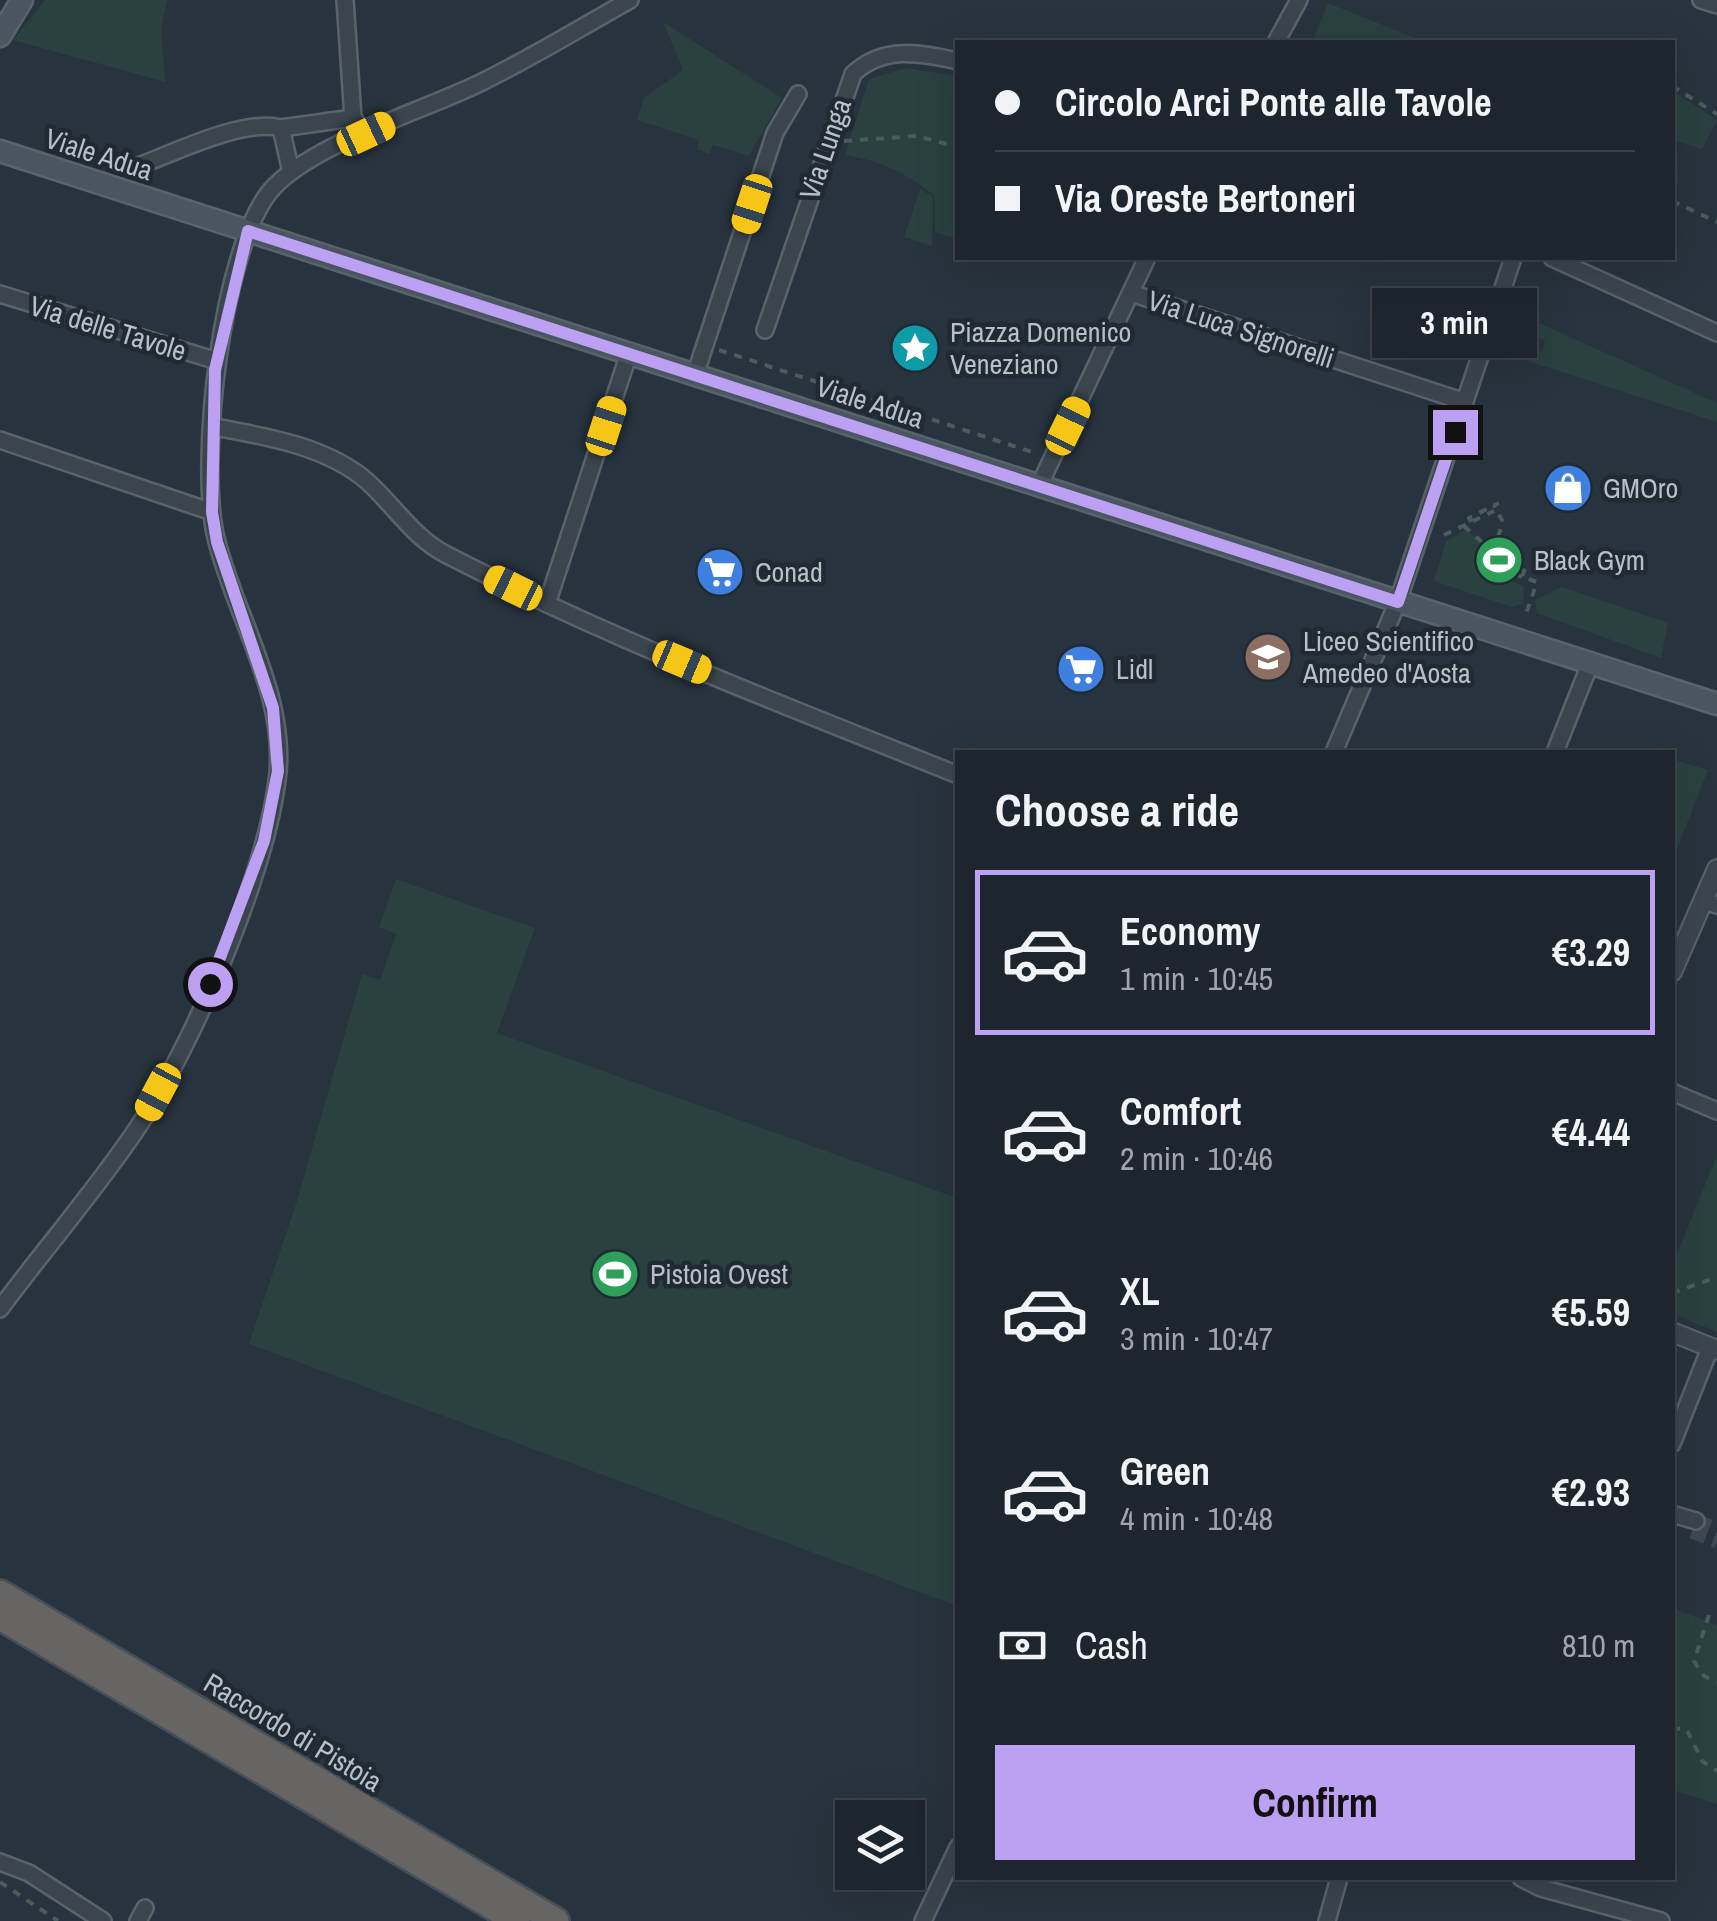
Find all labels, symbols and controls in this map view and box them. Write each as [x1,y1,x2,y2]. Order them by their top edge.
text: Circolo Arci Ponte alle Tavole [1055,77,1491,128]
street label: Via Lunga [790,93,860,205]
car [332,108,400,160]
street label: Viale Adua [40,119,158,189]
car [728,171,776,237]
text: Via Oreste Bertoneri [1055,173,1356,224]
street label: Via Luca Signorelli [1143,281,1339,377]
street label: Via delle Tavole [25,286,191,370]
callout: 3 min [1372,287,1538,357]
text: 3 min [1420,301,1489,344]
place label: Piazza Domenico Veneziano [950,313,1131,383]
place icon: Piazza Domenico Veneziano [889,322,941,374]
street label: Viale Adua [811,367,929,437]
car [1041,392,1095,460]
car [582,393,630,459]
route end [1433,410,1478,455]
shop icon: GMOro [1542,462,1594,514]
place label: GMOro [1603,469,1678,507]
sports icon: Black Gym [1473,534,1525,586]
place label: Black Gym [1534,541,1645,579]
supermarket icon: Conad [694,546,746,598]
place label: Conad [755,553,823,591]
car [479,561,547,615]
place label: Liceo Scientifico Amedeo d'Aosta [1302,622,1474,692]
school or university icon: Liceo Scientifico Amedeo d'Aosta [1242,631,1294,683]
car [649,636,715,688]
supermarket icon: Lidl [1055,643,1107,695]
place label: Lidl [1116,650,1153,688]
text: Choose a ride [995,779,1239,840]
text: Economy [1120,906,1260,957]
icon: car [1000,908,1090,998]
text: €3.29 [1552,927,1630,978]
text: 1 min · 10:45 [1120,957,1273,1000]
route start [188,962,233,1007]
car [131,1058,185,1126]
text: Comfort [1120,1086,1241,1137]
icon: car [1000,1088,1090,1178]
text: €4.44 [1552,1107,1630,1158]
text: 2 min · 10:46 [1120,1137,1273,1180]
sports icon: Pistoia Ovest [589,1248,641,1300]
place label: Pistoia Ovest [650,1255,788,1293]
text: XL [1120,1266,1160,1317]
icon: car [1000,1268,1090,1358]
text: €5.59 [1552,1287,1630,1338]
text: 3 min · 10:47 [1120,1317,1273,1360]
text: Green [1120,1446,1210,1497]
icon: car [1000,1448,1090,1538]
text: €2.93 [1552,1467,1630,1518]
text: 4 min · 10:48 [1120,1497,1273,1540]
icon: cash [995,1618,1050,1673]
text: Cash [1075,1620,1148,1671]
text: 810 m [1562,1624,1635,1667]
street label: Raccordo di Pistoia [197,1664,389,1800]
button: Confirm [995,1745,1635,1860]
map controls [835,1800,925,1890]
button: layers [835,1800,925,1890]

